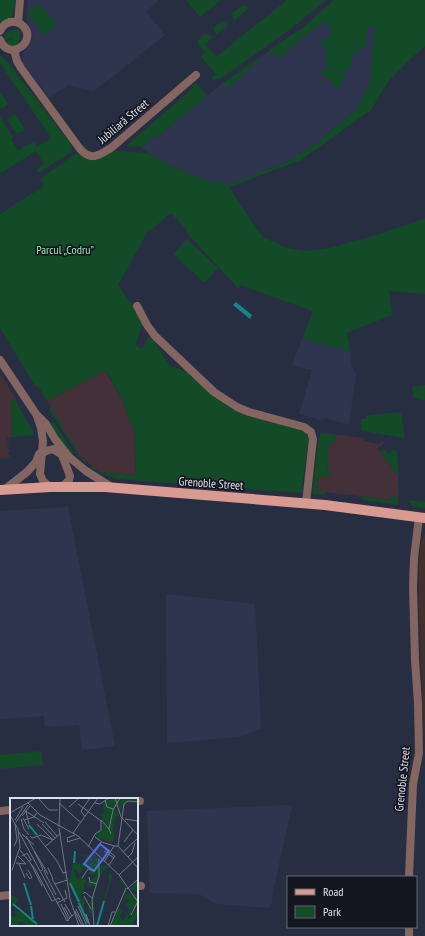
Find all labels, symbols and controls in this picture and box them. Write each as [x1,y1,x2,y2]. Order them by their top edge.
street label: Jubiliară Street [94,95,152,147]
park label: Parcul „Codru” [36,242,94,257]
street label: Grenoble Street [178,473,245,493]
street label: Grenoble Street [391,745,413,812]
inset map [10,798,138,926]
legend [287,876,417,928]
text: Road [323,884,343,899]
text: Park [323,904,341,919]

